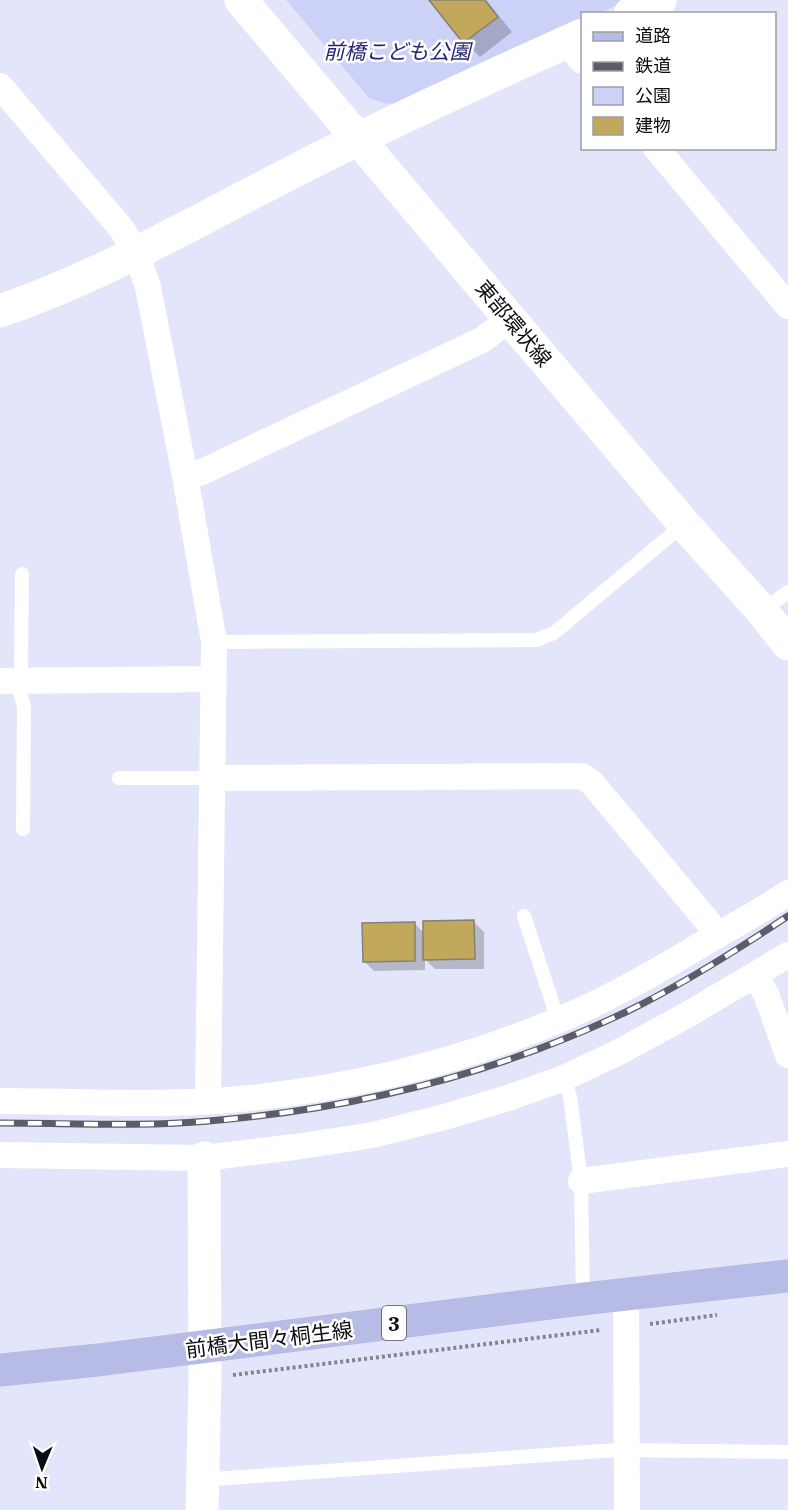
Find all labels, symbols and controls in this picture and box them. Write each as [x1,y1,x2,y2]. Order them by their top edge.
legend [581,12,776,150]
text: 道路 [635,24,671,47]
park label: 前橋こども公園 [324,37,473,65]
text: 鉄道 [635,54,671,77]
text: 公園 [635,84,671,107]
text: 建物 [635,114,671,137]
street label: 東部環状線 [470,274,558,372]
road number: 3 [382,1306,406,1340]
street label: 前橋大間々桐生線 [184,1315,354,1363]
north arrow [12,1438,72,1498]
text: N [35,1473,48,1493]

